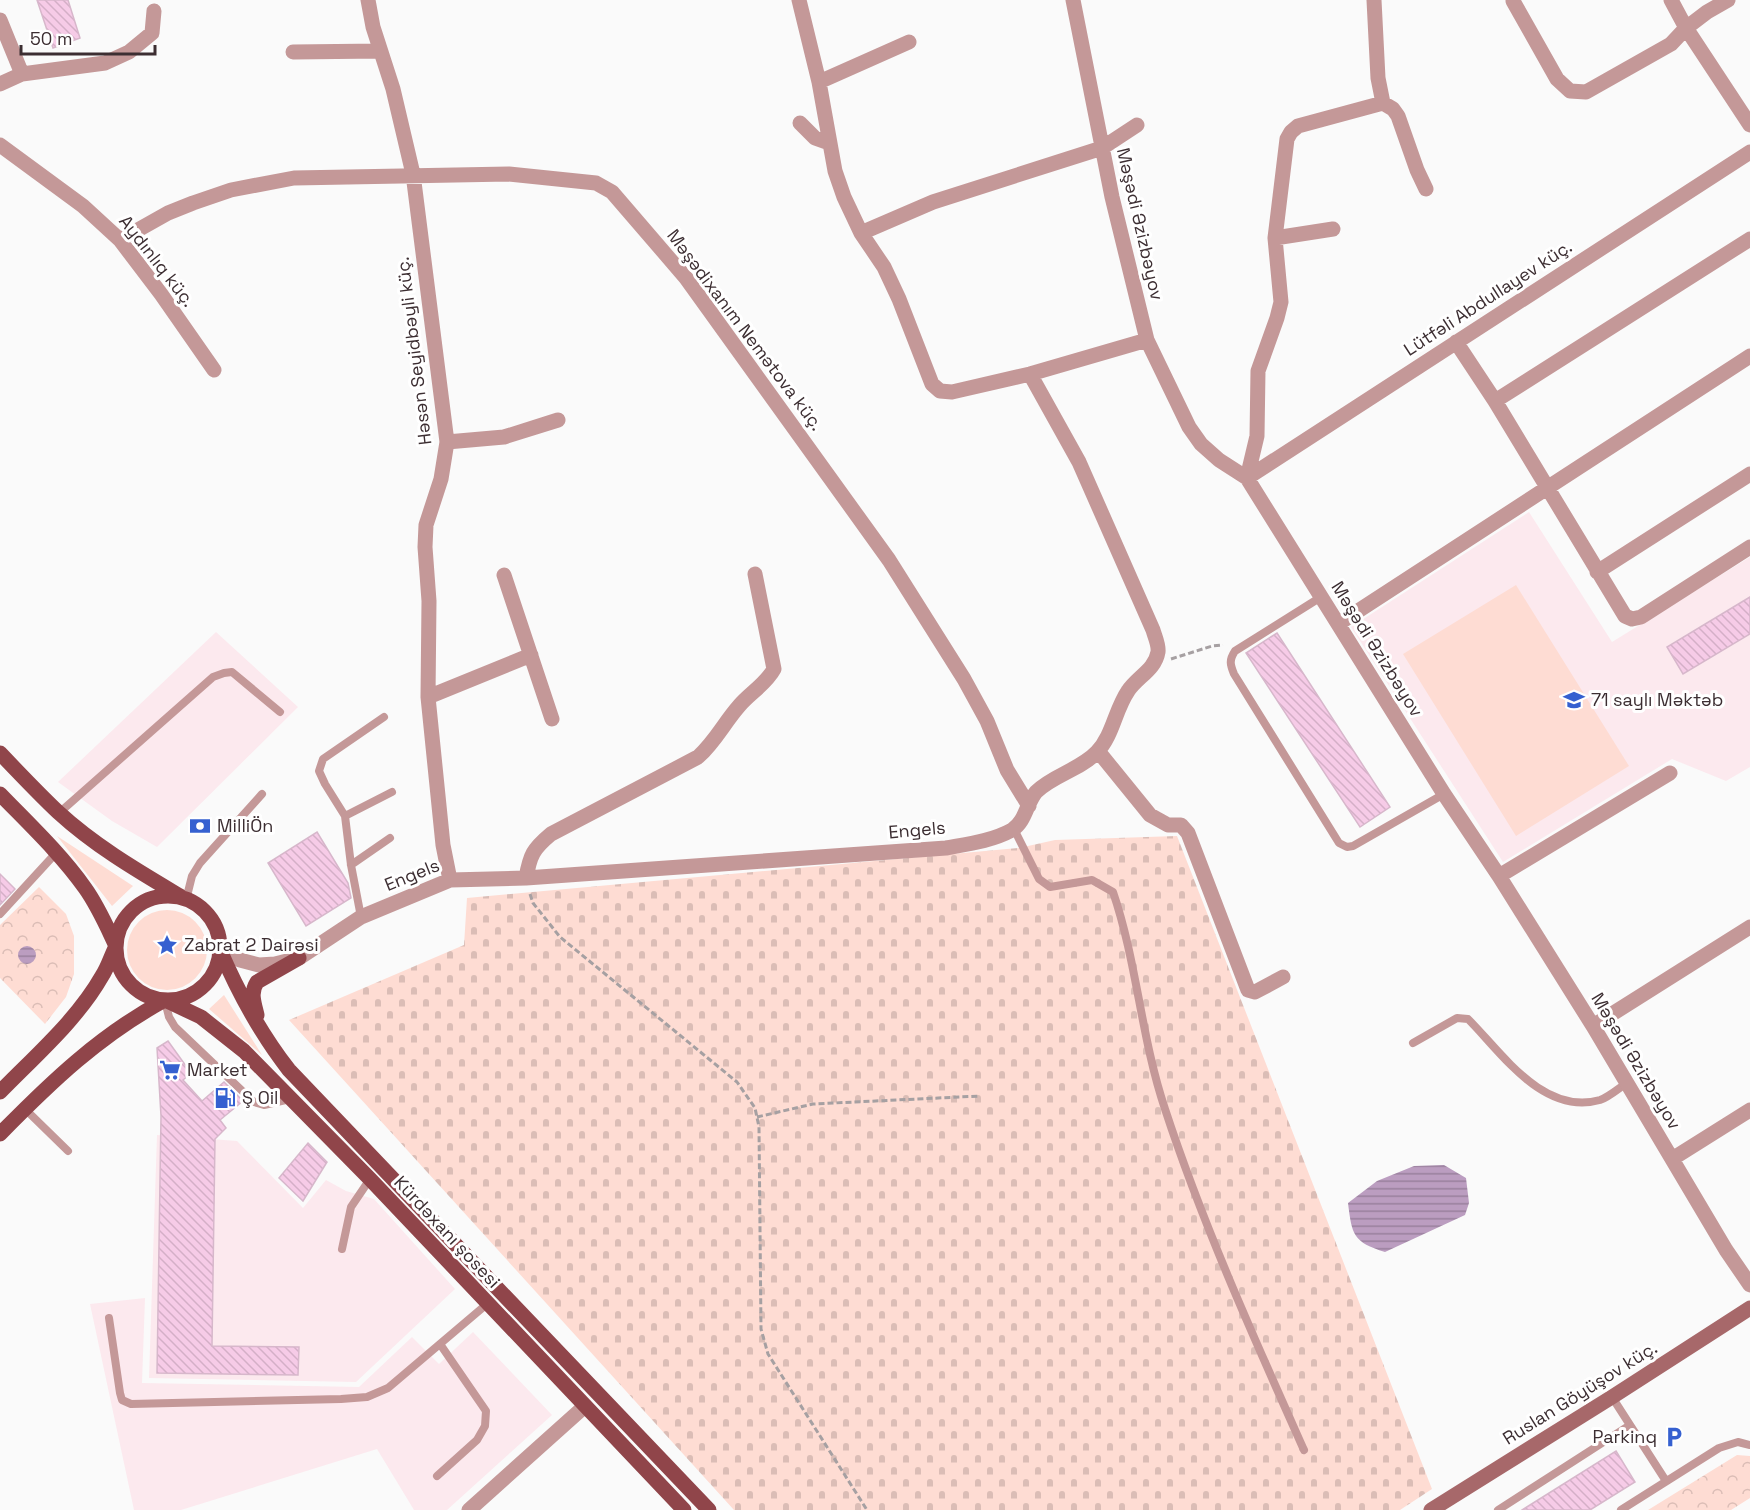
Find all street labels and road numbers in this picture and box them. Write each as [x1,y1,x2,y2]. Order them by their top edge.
street label: Məşədi Əzizbəyov [1112,146,1169,303]
street label: Aydınlıq küç. [114,210,200,311]
street label: Məşədixanım Nemətova küç. [662,225,829,435]
street label: Lütfəli Abdullayev küç. [1399,235,1576,361]
street label: Həsən Seyidbəyli küç. [391,256,436,447]
street label: Məşədi Əzizbəyov [1326,577,1429,721]
street label: Engels [887,816,946,843]
street label: Engels [381,853,443,896]
street label: Məşədi Əzizbəyov [1587,988,1686,1134]
street label: Kürdəxanı şosesi [389,1171,505,1293]
street label: Ruslan Göyüşov küç. [1498,1336,1661,1449]

